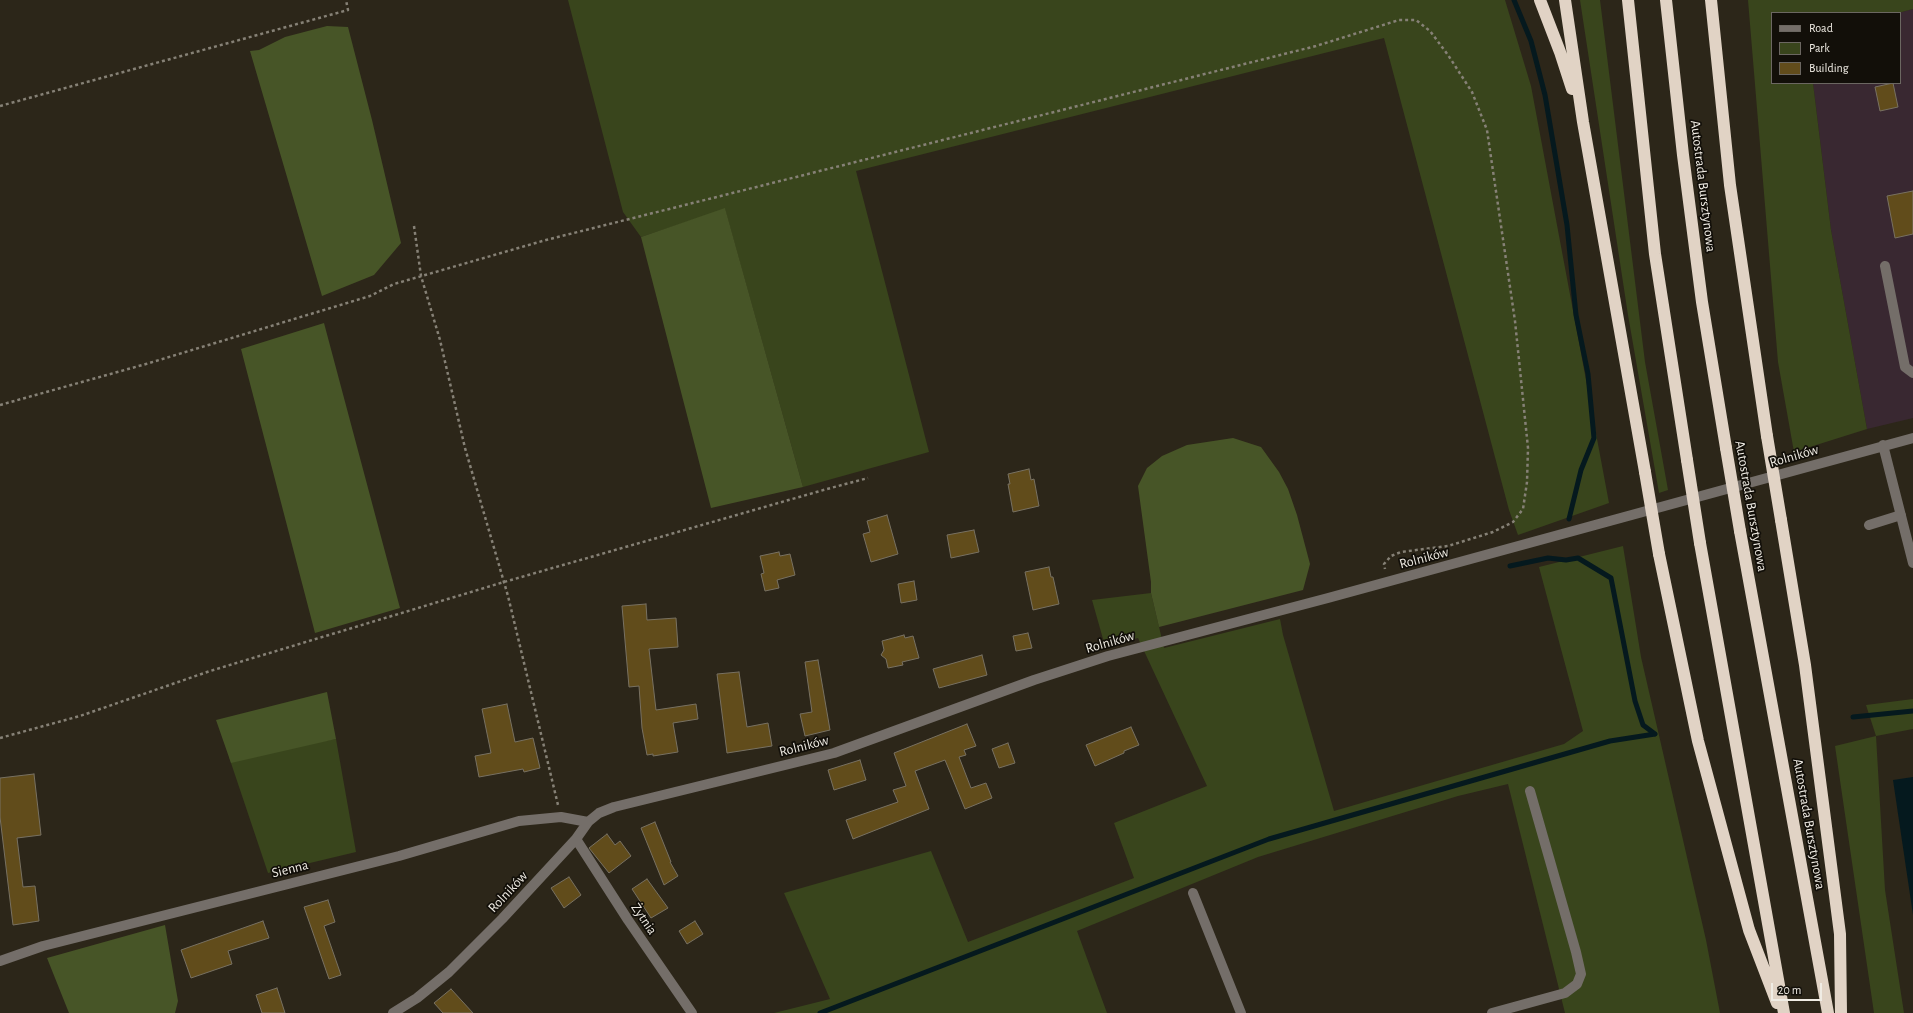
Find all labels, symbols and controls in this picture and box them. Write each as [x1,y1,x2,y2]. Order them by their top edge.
legend [1771,12,1901,84]
text: Road [1809,22,1833,34]
text: Park [1809,42,1830,54]
text: Building [1809,62,1849,74]
street label: Autostrada Bursztynowa [1687,119,1719,253]
street label: Autostrada Bursztynowa [1731,439,1771,573]
street label: Rolników [1767,441,1821,471]
street label: Rolników [1397,543,1451,573]
street label: Rolników [1083,627,1137,657]
street label: Rolników [777,732,831,760]
street label: Autostrada Bursztynowa [1789,757,1829,891]
street label: Sienna [270,856,310,882]
street label: Rolników [485,868,531,916]
street label: Żytnia [627,900,661,938]
scale bar [1773,975,1824,1001]
text: 20 m [1778,984,1801,996]

